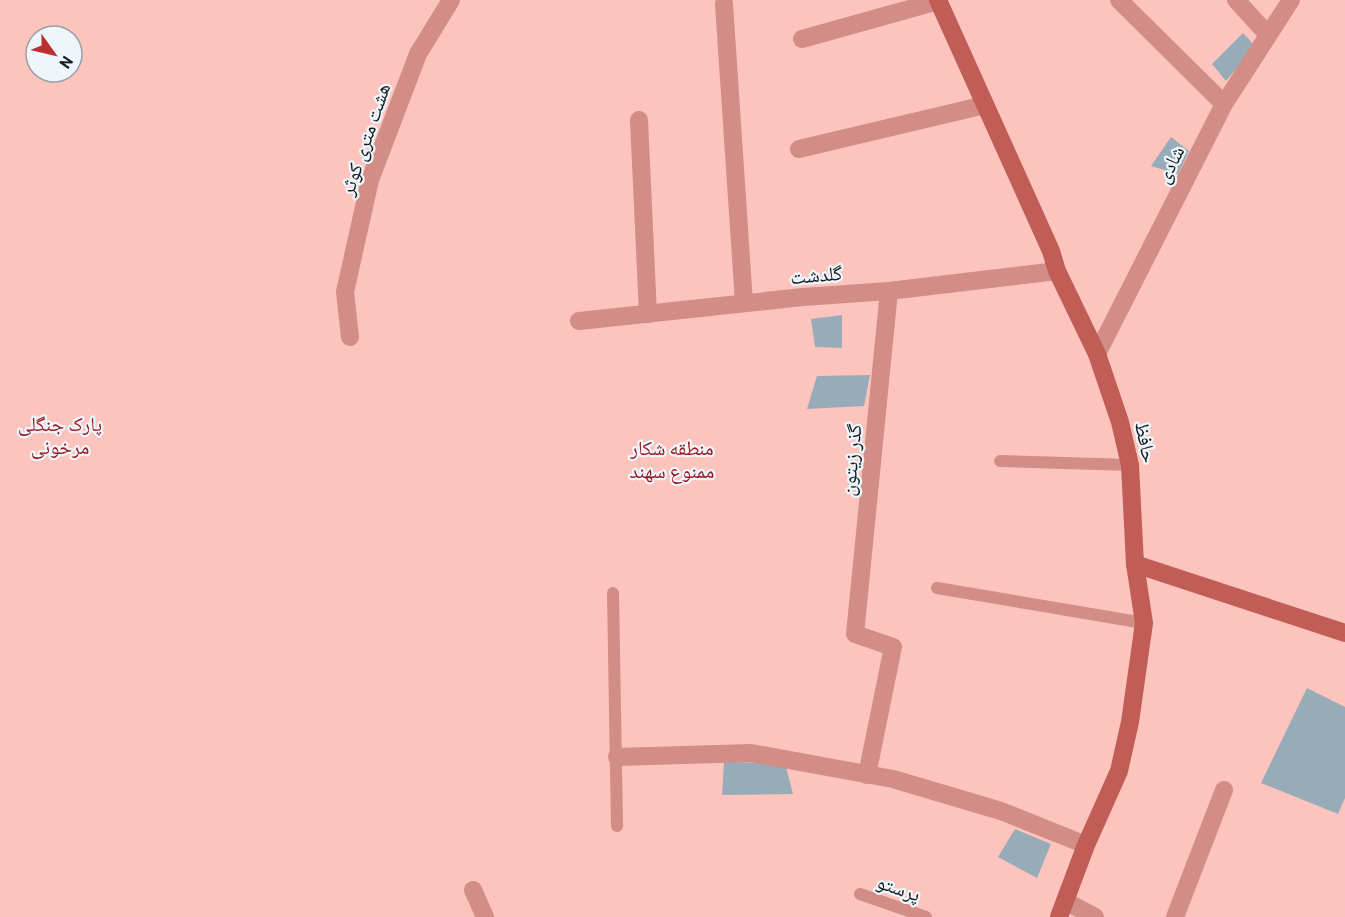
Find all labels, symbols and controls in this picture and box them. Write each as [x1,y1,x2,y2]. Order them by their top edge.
north arrow [24,24,84,84]
text: N [56,53,78,72]
street label: هشت متری کوثر [333,80,395,200]
street label: شادی [1149,141,1189,187]
street label: گلدشت [789,260,843,288]
park label: پارک جنگلی مرخونی [18,411,102,459]
street label: حافظ [1131,419,1163,465]
street label: گذر زیتون [834,423,867,497]
park label: منطقه شکار ممنوع سهند [629,435,714,484]
street label: پرستو [874,868,924,907]

